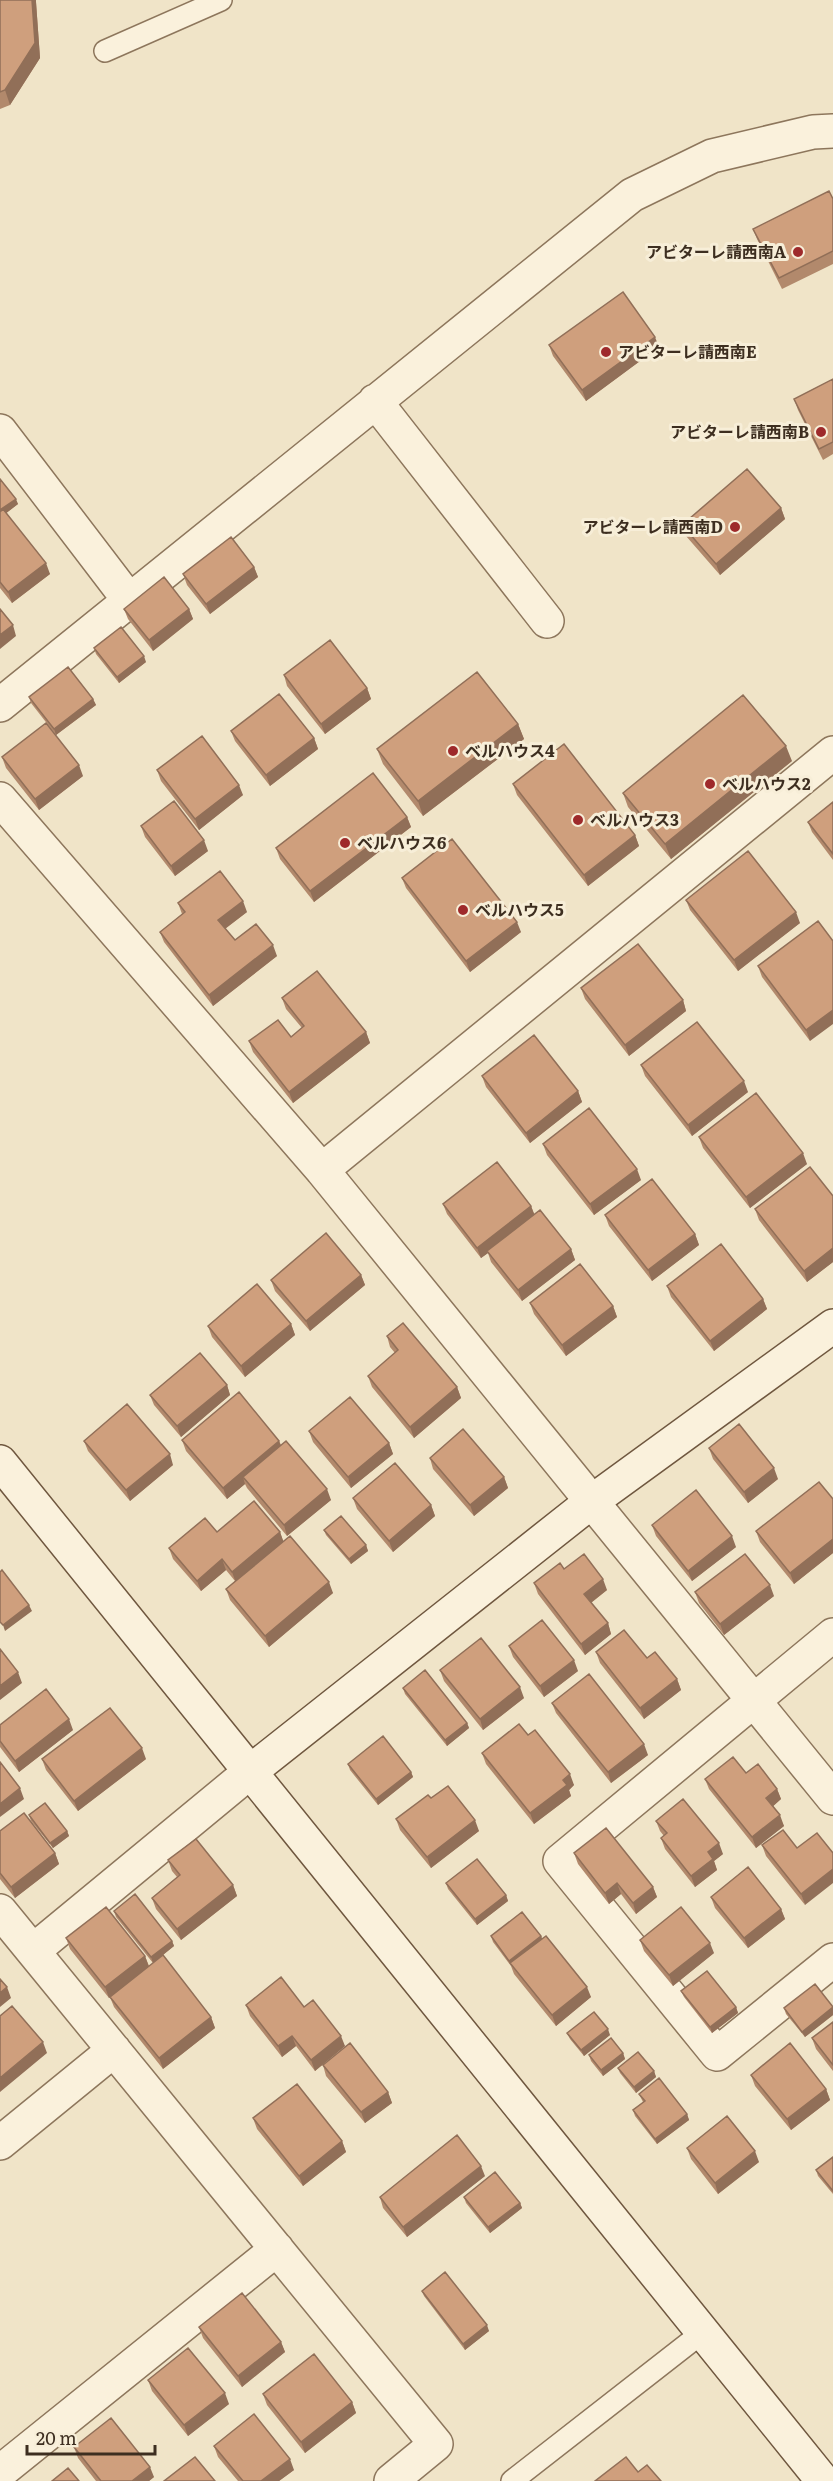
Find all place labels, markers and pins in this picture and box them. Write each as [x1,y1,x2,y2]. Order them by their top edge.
place label: アビターレ請西南A [646,239,786,263]
marker: アビターレ請西南A [791,245,805,259]
place label: アビターレ請西南E [618,339,757,363]
marker: アビターレ請西南E [599,345,613,359]
place label: アビターレ請西南B [670,419,809,443]
marker: アビターレ請西南B [814,425,828,439]
place label: アビターレ請西南D [583,514,723,538]
marker: アビターレ請西南D [728,520,742,534]
place label: ベルハウス4 [465,738,555,762]
marker: ベルハウス4 [446,744,460,758]
place label: ベルハウス2 [722,771,811,795]
marker: ベルハウス2 [703,777,717,791]
place label: ベルハウス3 [590,807,679,831]
marker: ベルハウス3 [571,813,585,827]
place label: ベルハウス6 [357,830,446,854]
marker: ベルハウス6 [338,836,352,850]
place label: ベルハウス5 [475,897,564,921]
marker: ベルハウス5 [456,903,470,917]

